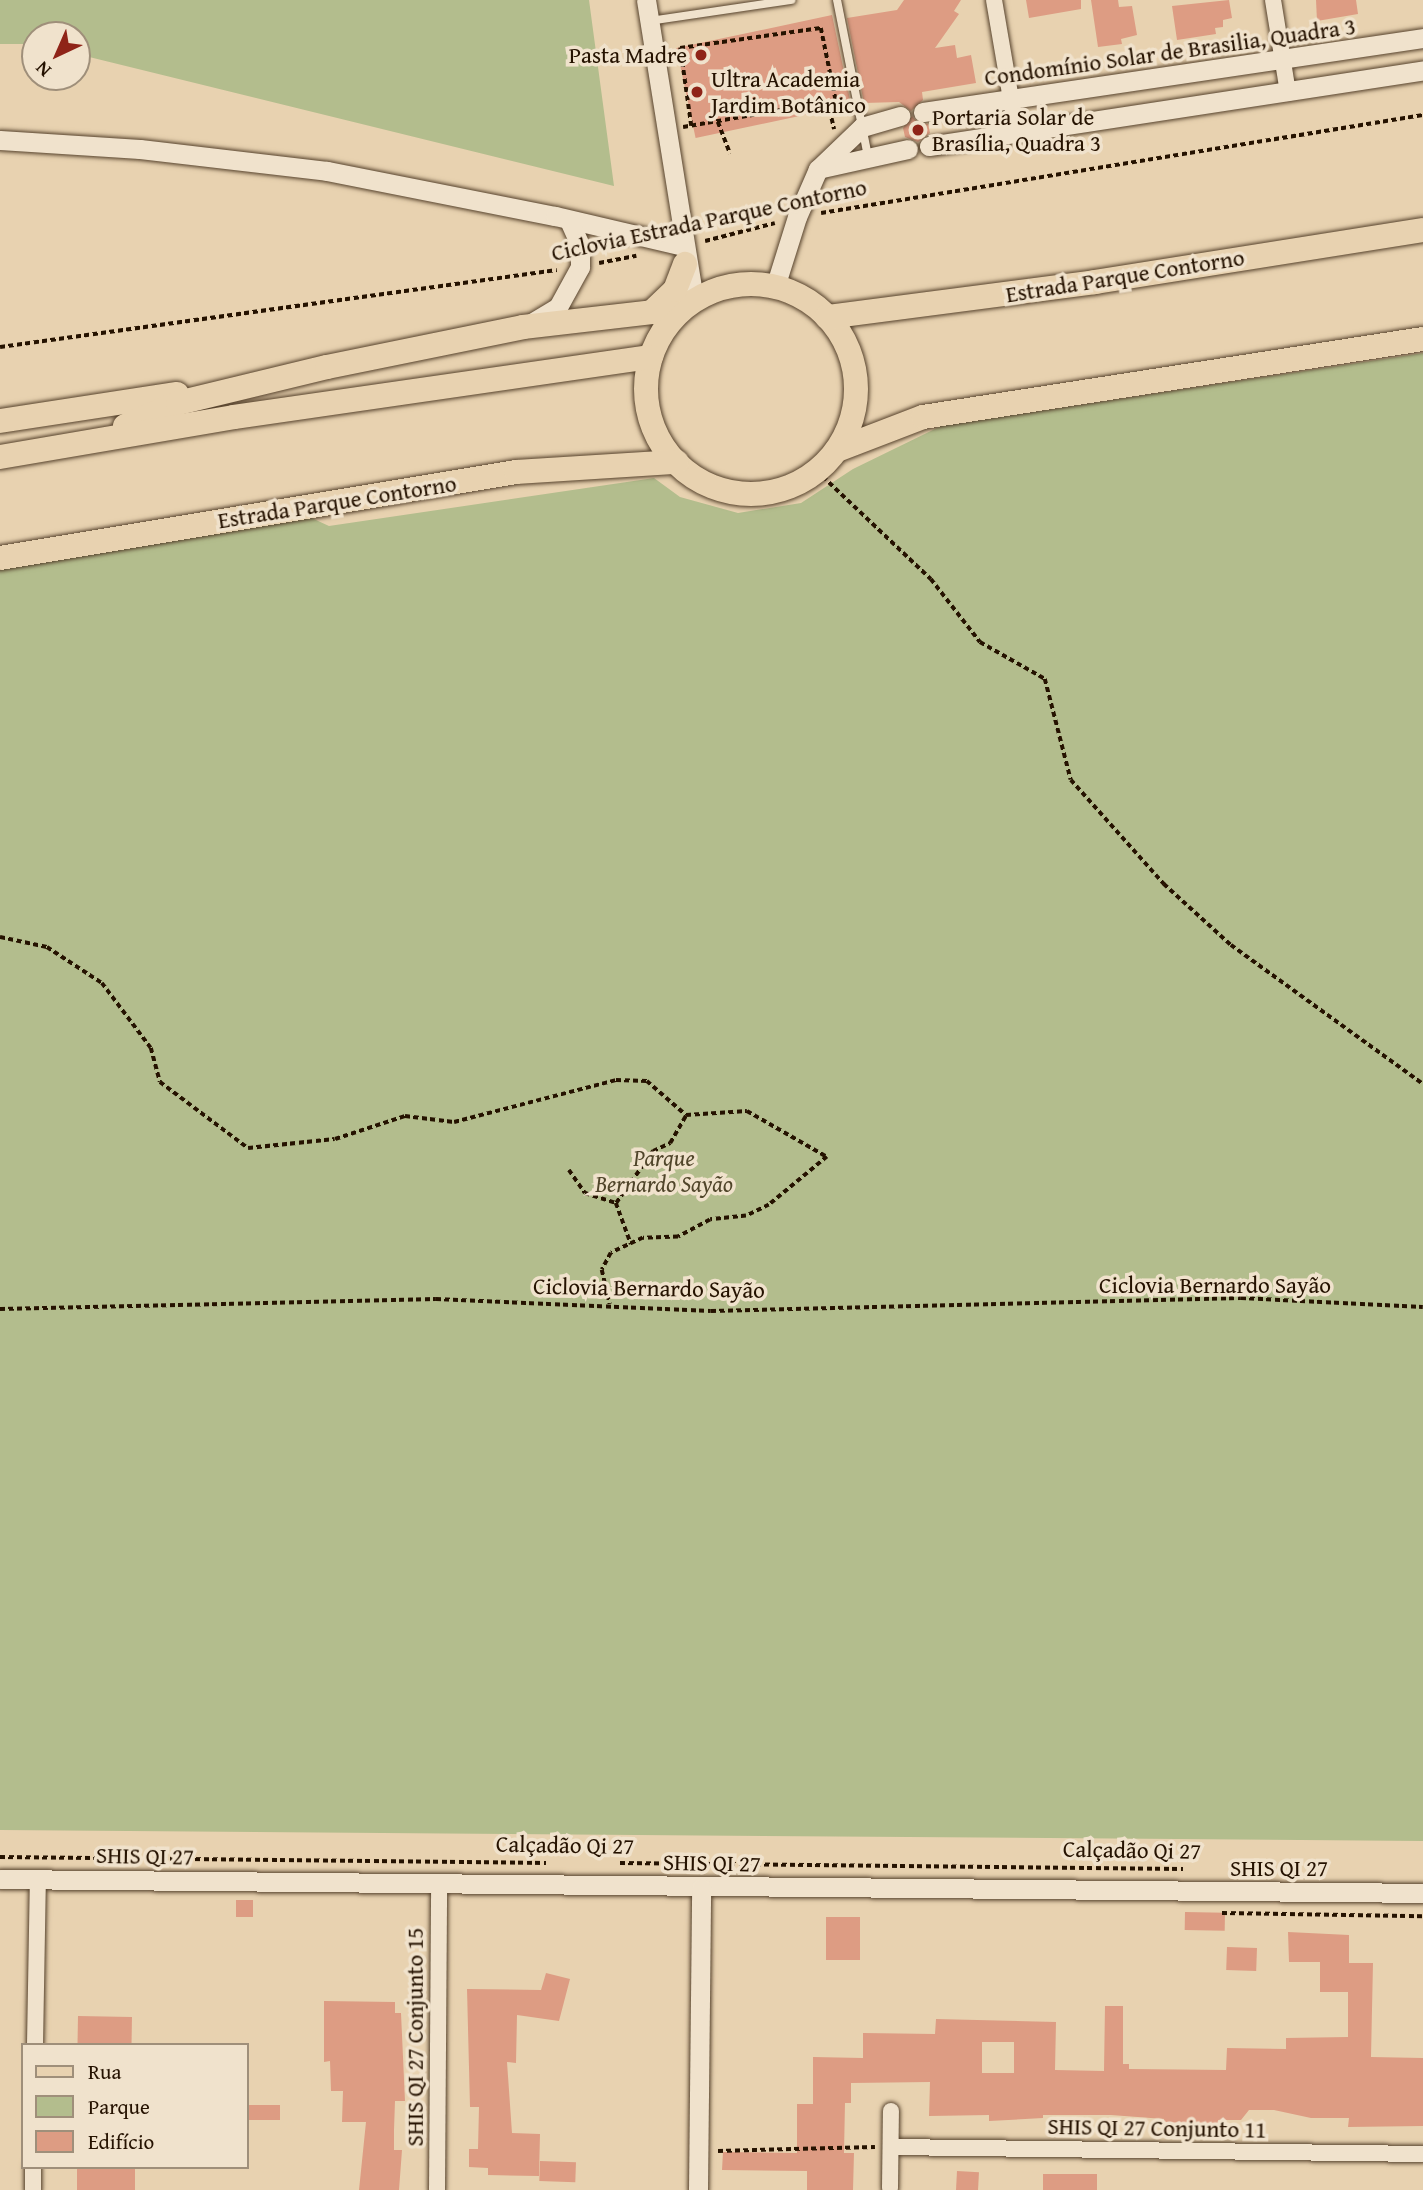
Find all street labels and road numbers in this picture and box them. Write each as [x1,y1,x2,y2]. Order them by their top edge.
street label: Condomínio Solar de Brasilia, Quadra 3 [983,12,1357,92]
street label: Ciclovia Estrada Parque Contorno [549,173,869,267]
street label: Estrada Parque Contorno [1004,244,1246,308]
street label: Estrada Parque Contorno [216,470,458,534]
street label: Ciclovia Bernardo Sayão [1099,1271,1331,1299]
street label: Ciclovia Bernardo Sayão [533,1272,765,1304]
street label: Calçadão Qi 27 [496,1830,634,1860]
street label: Calçadão Qi 27 [1063,1835,1201,1865]
street label: SHIS QI 27 [96,1841,194,1871]
street label: SHIS QI 27 [663,1848,761,1878]
street label: SHIS QI 27 [1230,1854,1328,1882]
street label: SHIS QI 27 Conjunto 15 [401,1928,429,2146]
street label: SHIS QI 27 Conjunto 11 [1047,2112,1267,2144]

